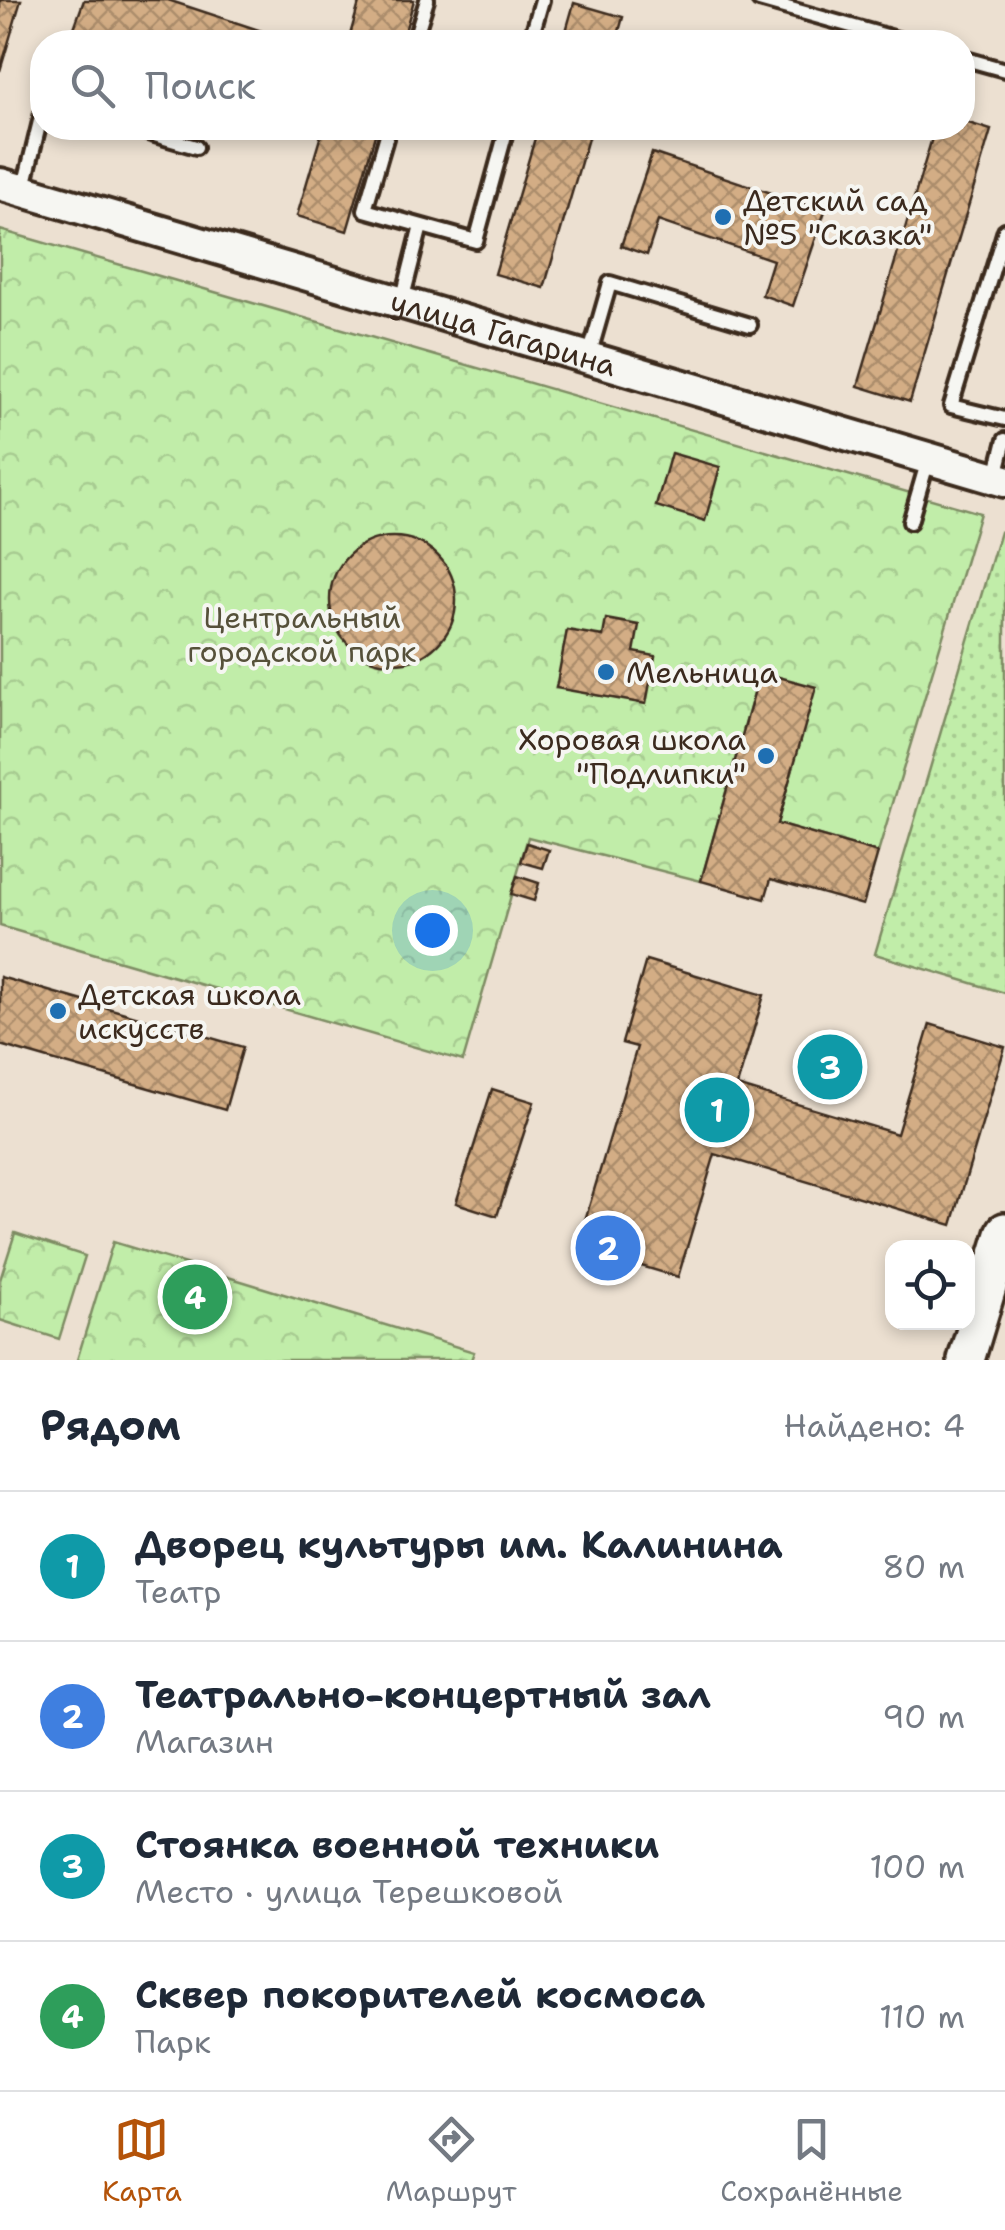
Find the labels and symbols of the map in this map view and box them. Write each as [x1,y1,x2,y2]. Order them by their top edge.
place label: Детский сад №5 "Сказка" [743,180,932,255]
marker: Детский сад №5 "Сказка" [712,206,734,228]
street label: улица Гагарина [386,280,622,386]
park label: Центральный городской парк [188,597,416,672]
place label: Мельница [626,652,778,693]
marker: Мельница [595,661,617,683]
place label: Хоровая школа "Подлипки" [518,719,746,794]
marker: Хоровая школа "Подлипки" [755,745,777,767]
your location [407,905,458,956]
place label: Детская школа искусств [78,974,301,1049]
marker: Детская школа искусств [47,1000,69,1022]
pin: 3 [798,1030,862,1104]
pin: 1 [684,1072,750,1148]
pin: 2 [576,1210,640,1286]
pin: 4 [162,1260,228,1334]

